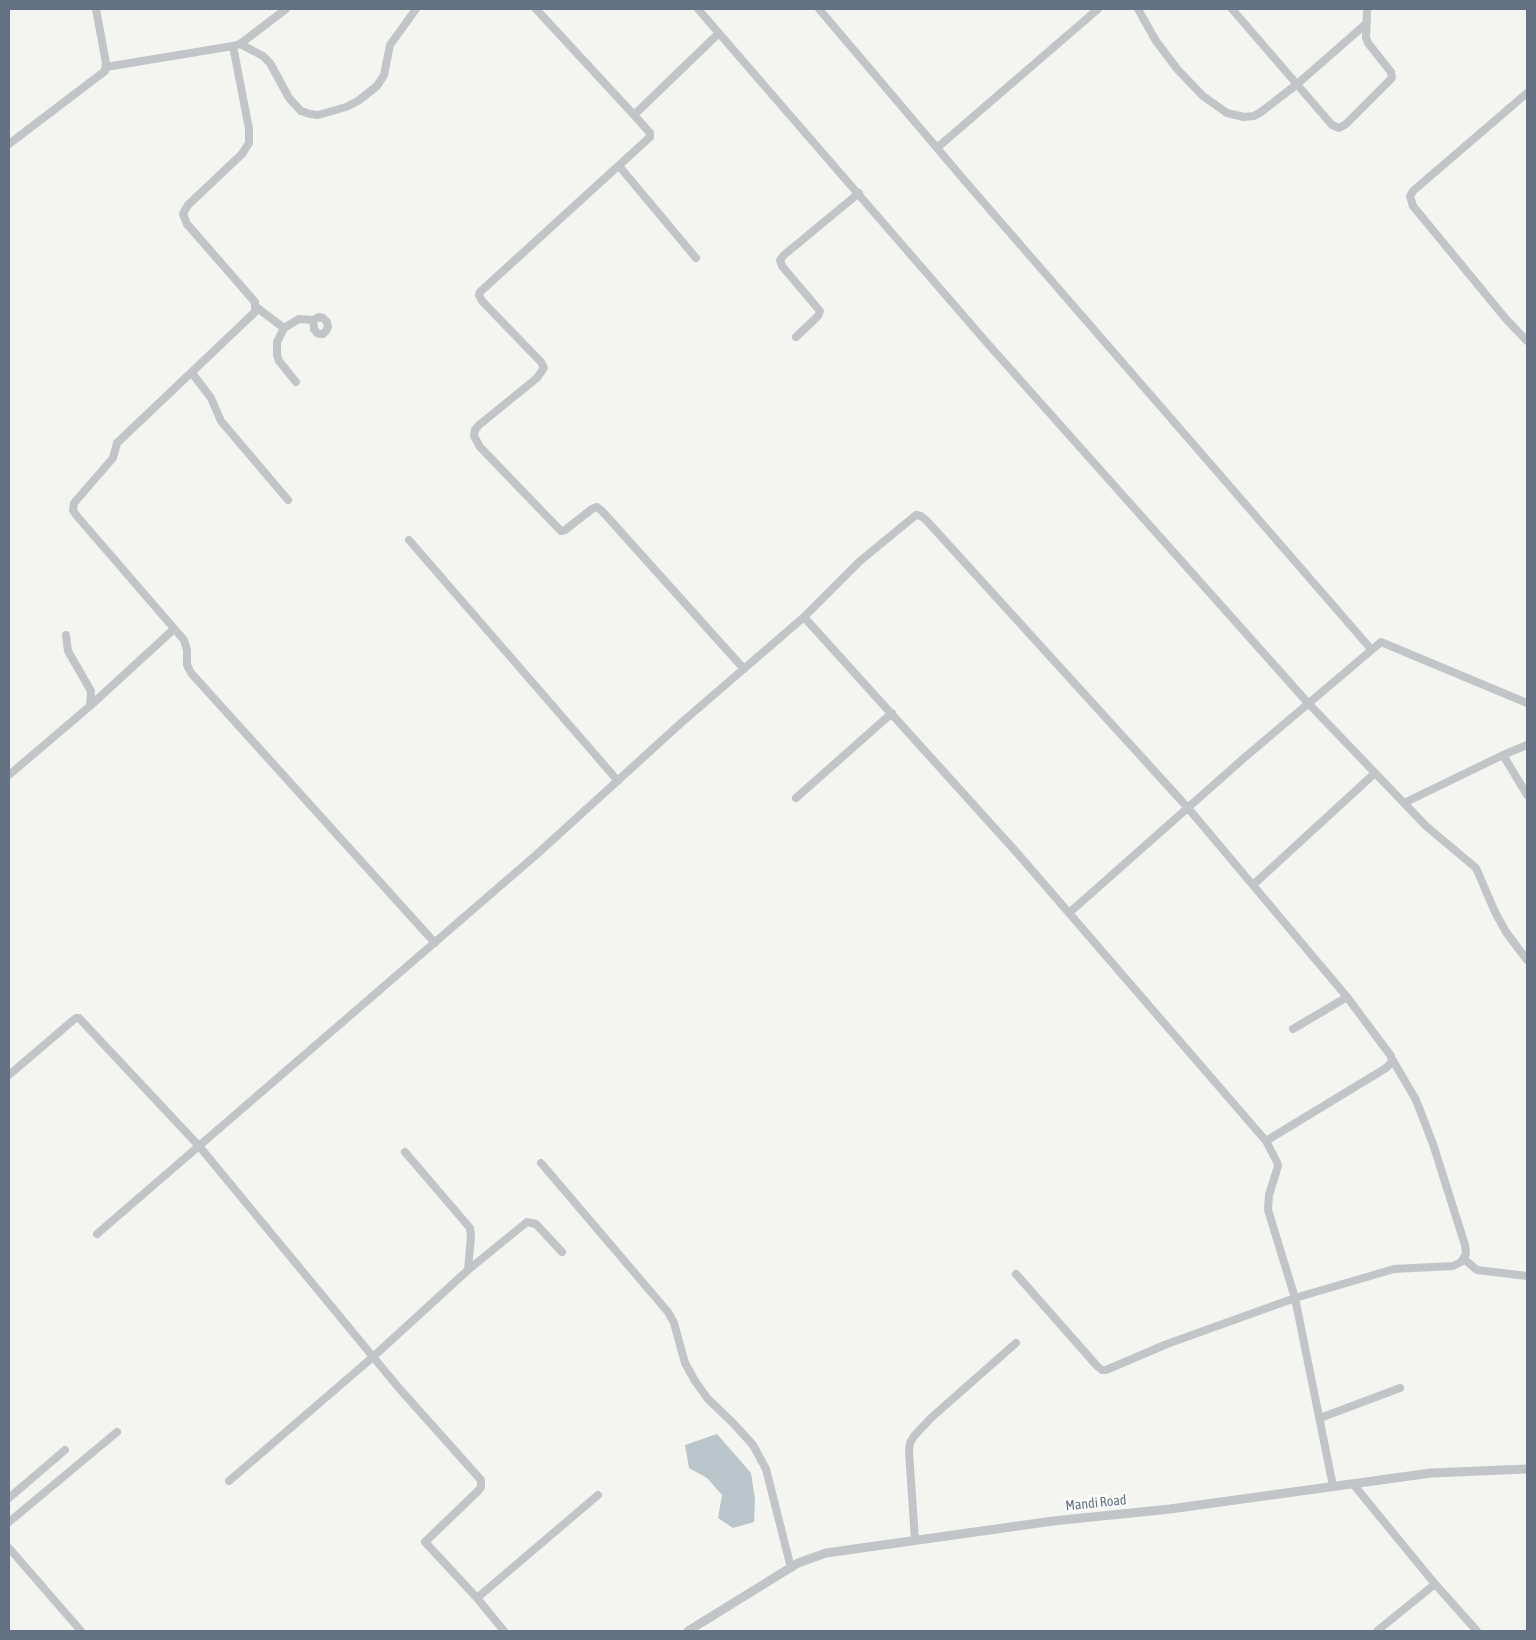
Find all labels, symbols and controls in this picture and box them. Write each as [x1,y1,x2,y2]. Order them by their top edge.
street label: Mandi Road [1065,1491,1127,1515]

